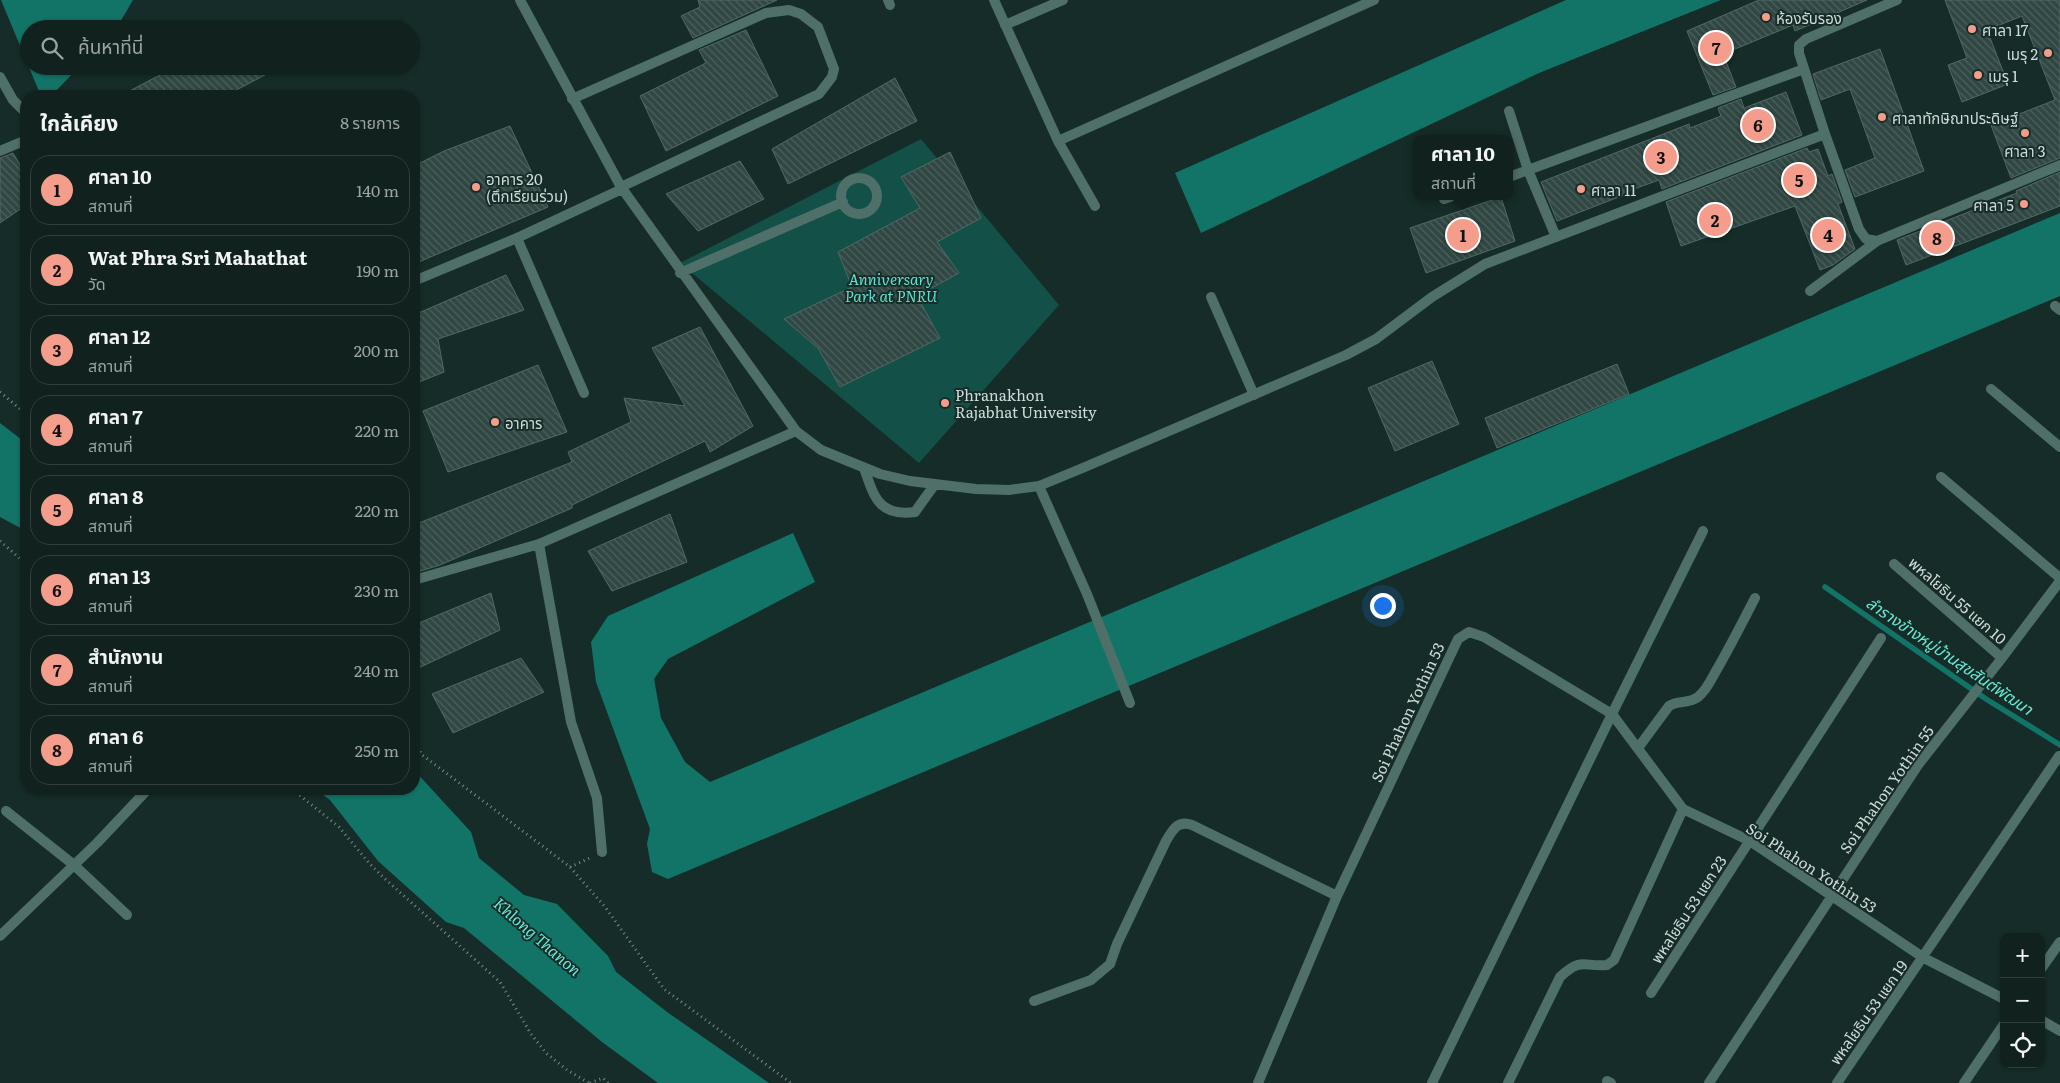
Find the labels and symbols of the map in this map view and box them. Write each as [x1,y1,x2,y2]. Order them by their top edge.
place label: ห้องรับรอง [1776,6,1842,29]
marker: ห้องรับรอง [1760,11,1772,23]
place label: ศาลา 17 [1982,18,2029,41]
marker: ศาลา 17 [1966,23,1978,35]
pin: 7 [1700,29,1732,67]
place label: เมรุ 2 [2006,42,2038,65]
marker: เมรุ 2 [2042,47,2054,59]
place label: เมรุ 1 [1988,64,2018,87]
marker: เมรุ 1 [1972,69,1984,81]
pin: 6 [1742,106,1774,144]
place label: ศาลาทักษิณาประดิษฐ์ [1892,106,2018,129]
marker: ศาลาทักษิณาประดิษฐ์ [1876,111,1888,123]
marker: ศาลา 3 [2019,127,2031,139]
pin: 3 [1645,138,1677,176]
place label: ศาลา 3 [2004,139,2046,162]
pin: 5 [1783,161,1815,199]
place label: อาคาร 20 (ตึกเรียนร่วม) [486,167,568,207]
place label: ศาลา 11 [1591,178,1636,201]
marker: อาคาร 20 (ตึกเรียนร่วม) [470,181,482,193]
marker: ศาลา 11 [1575,183,1587,195]
place label: ศาลา 5 [1973,193,2014,216]
marker: ศาลา 5 [2018,198,2030,210]
pin: 2 [1699,201,1731,239]
pin: 1 [1447,216,1479,254]
pin: 4 [1812,216,1844,254]
pin: 8 [1921,219,1953,257]
park label: Anniversary Park at PNRU [845,267,937,307]
place label: Phranakhon Rajabhat University [955,383,1097,423]
marker: Phranakhon Rajabhat University [939,397,951,409]
place label: อาคาร [505,411,542,434]
marker: อาคาร [489,416,501,428]
street label: พหลโยธิน 55 แยก 10 [1904,551,2012,649]
water label: ลำรางข้างหมู่บ้านสุขสันต์พัฒนา [1862,590,2039,721]
your location [1370,593,1396,619]
street label: Soi Phahon Yothin 53 [1365,638,1449,786]
street label: Soi Phahon Yothin 55 [1833,720,1939,858]
street label: Soi Phahon Yothin 53 [1742,816,1882,918]
street label: พหลโยธิน 53 แยก 23 [1644,850,1732,968]
water label: Khlong Thanon [489,891,587,981]
street label: พหลโยธิน 53 แยก 19 [1823,955,1913,1069]

